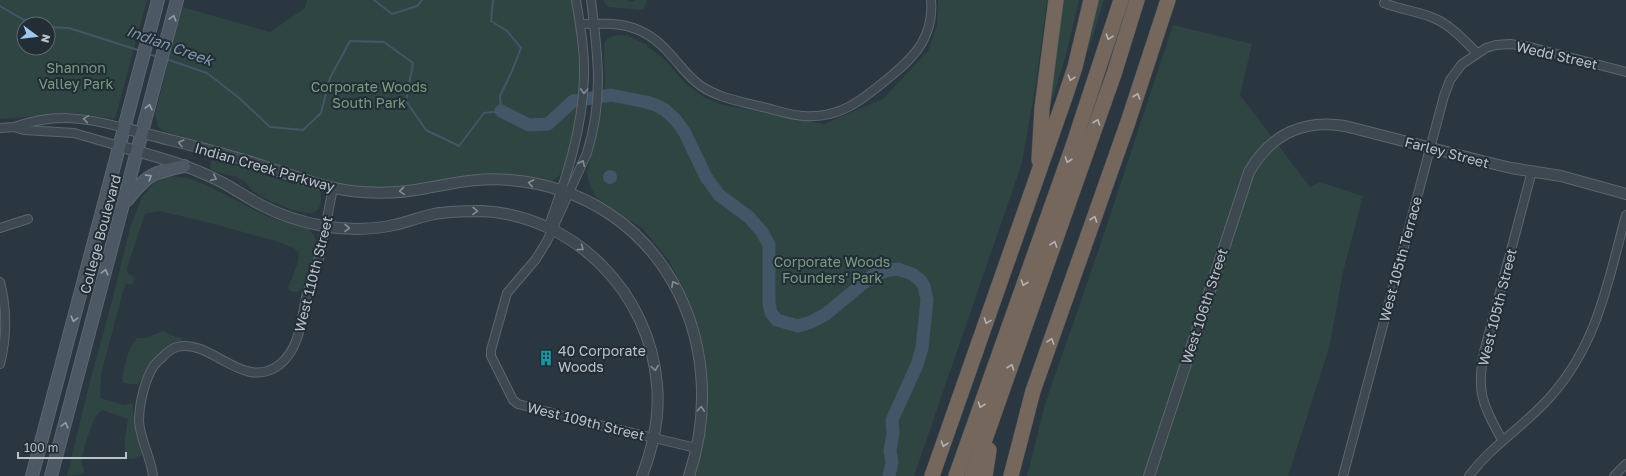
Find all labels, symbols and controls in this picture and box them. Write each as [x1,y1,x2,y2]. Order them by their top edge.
one-way arrow [168,15,176,21]
north arrow [16,16,56,56]
water label: Indian Creek [124,21,217,69]
text: N [39,33,54,44]
one-way arrow [1106,34,1114,41]
street label: Wedd Street [1515,37,1599,73]
park label: Shannon Valley Park [39,59,113,92]
one-way arrow [1067,75,1076,82]
park label: Corporate Woods South Park [311,78,427,111]
one-way arrow [579,88,588,94]
one-way arrow [1132,92,1140,99]
one-way arrow [145,104,153,110]
one-way arrow [83,115,89,124]
one-way arrow [1092,118,1101,125]
street label: Farley Street [1403,133,1491,171]
street label: Indian Creek Parkway [193,139,337,195]
one-way arrow [178,140,184,148]
one-way arrow [1064,157,1072,164]
one-way arrow [577,159,585,167]
street label: College Boulevard [76,173,124,295]
one-way arrow [210,173,217,181]
one-way arrow [145,174,152,182]
one-way arrow [528,179,534,187]
one-way arrow [399,187,405,196]
street label: West 105th Terrace [1375,195,1425,323]
one-way arrow [472,207,478,215]
street label: West 110th Street [290,214,336,334]
one-way arrow [1089,215,1098,222]
one-way arrow [344,224,350,232]
one-way arrow [1049,241,1058,248]
one-way arrow [577,243,584,250]
street label: West 106th Street [1177,246,1231,366]
street label: West 105th Street [1474,247,1520,367]
park label: Corporate Woods Founders' Park [774,253,890,286]
one-way arrow [100,269,109,276]
one-way arrow [1021,279,1029,286]
one-way arrow [671,281,678,288]
one-way arrow [70,316,78,322]
one-way arrow [983,317,991,324]
one-way arrow [1046,338,1054,345]
place label: 40 Corporate Woods [558,342,646,375]
building icon: 40 Corporate Woods [537,349,555,367]
one-way arrow [650,364,659,371]
one-way arrow [1006,364,1015,371]
street label: West 109th Street [525,398,647,444]
one-way arrow [977,402,986,409]
one-way arrow [697,406,706,412]
one-way arrow [60,422,69,429]
scale bar [18,434,126,460]
text: 100 m [24,440,58,455]
one-way arrow [940,441,948,448]

